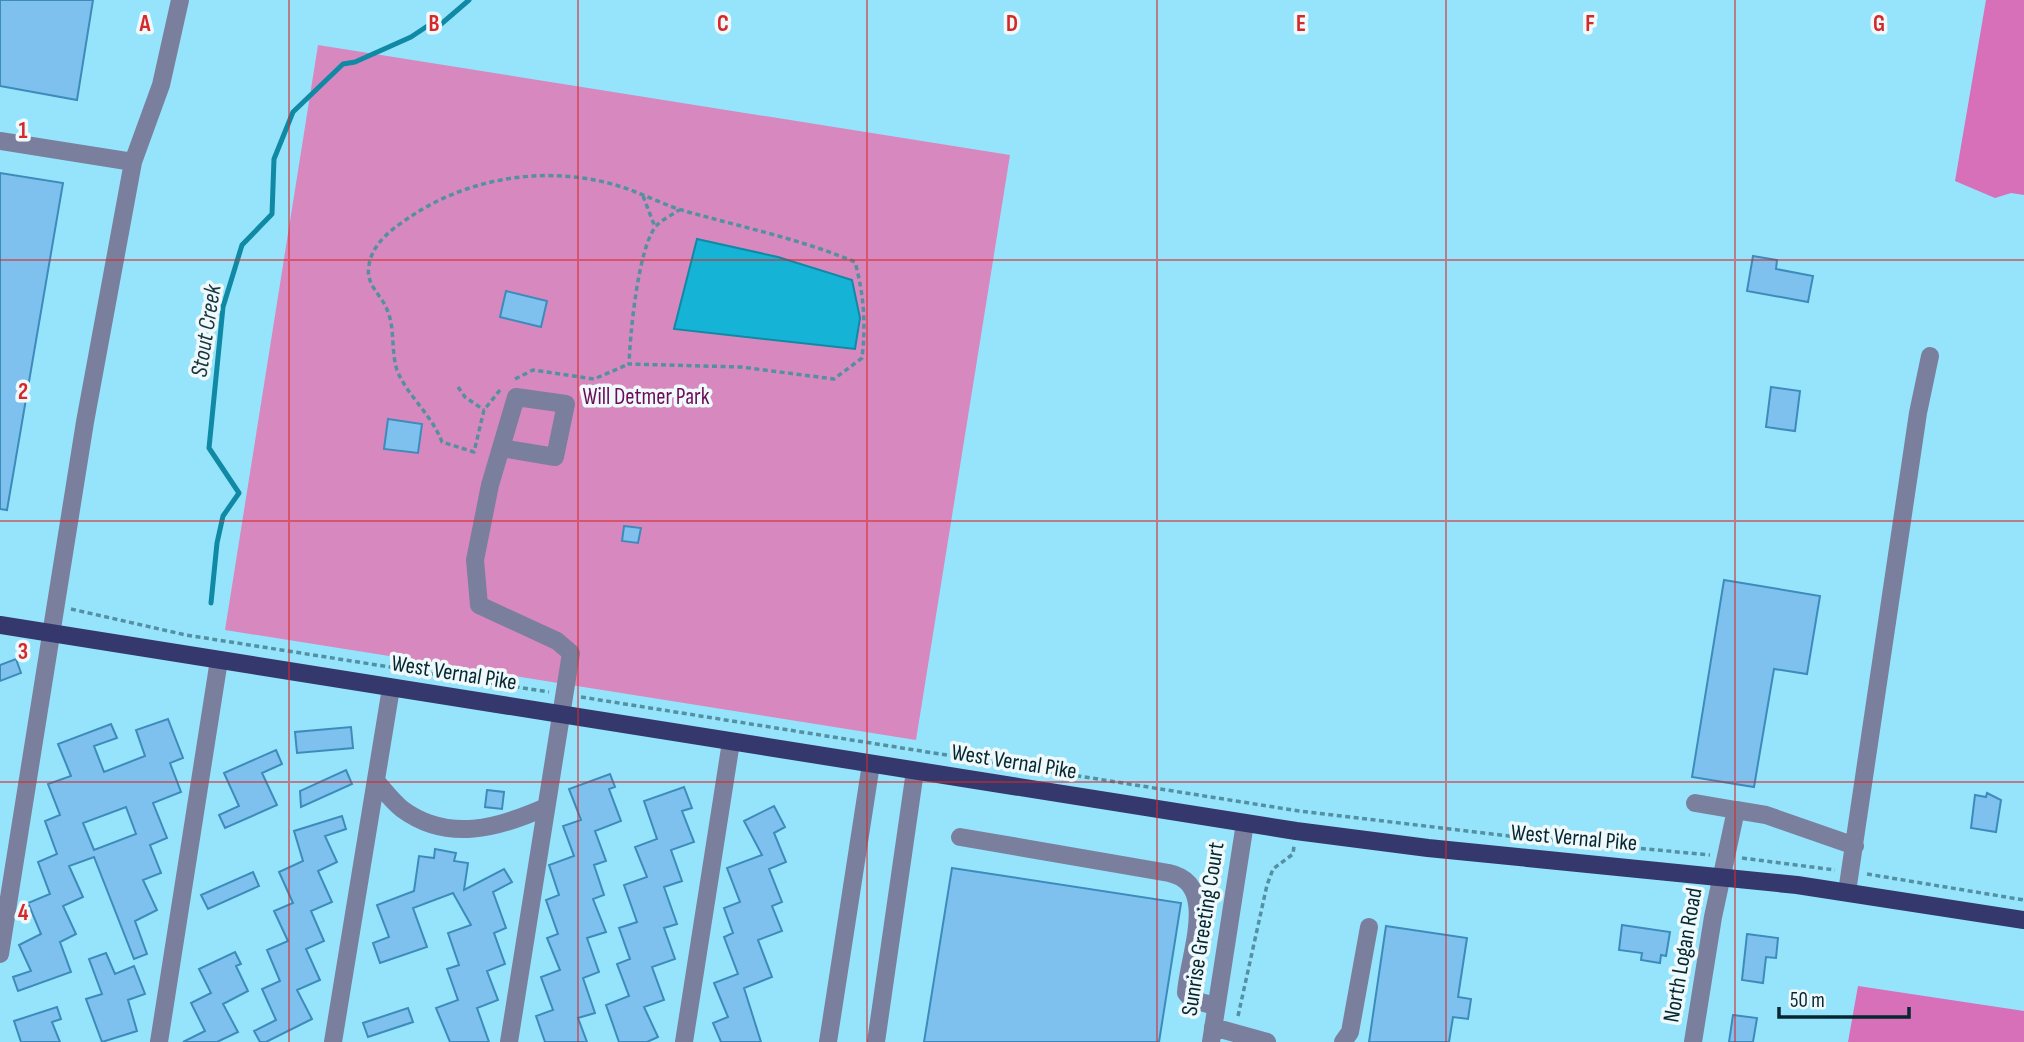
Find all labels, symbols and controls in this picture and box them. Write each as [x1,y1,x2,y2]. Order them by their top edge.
text: A [139,10,152,38]
text: B [429,10,440,38]
text: C [717,10,729,38]
text: D [1006,10,1018,38]
text: E [1296,10,1306,38]
text: F [1585,10,1595,38]
text: G [1873,10,1885,38]
text: 1 [18,117,28,145]
water label: Stout Creek [184,282,228,379]
text: 2 [18,378,28,406]
park label: Will Detmer Park [583,383,710,411]
text: 3 [18,638,28,666]
street label: West Vernal Pike [389,649,519,697]
street label: West Vernal Pike [949,738,1079,786]
street label: West Vernal Pike [1510,819,1638,857]
street label: Sunrise Greeting Court [1175,840,1231,1018]
street label: North Logan Road [1657,886,1709,1024]
text: 4 [18,899,29,927]
scale bar [1779,976,1909,1020]
text: 50 m [1790,988,1825,1013]

